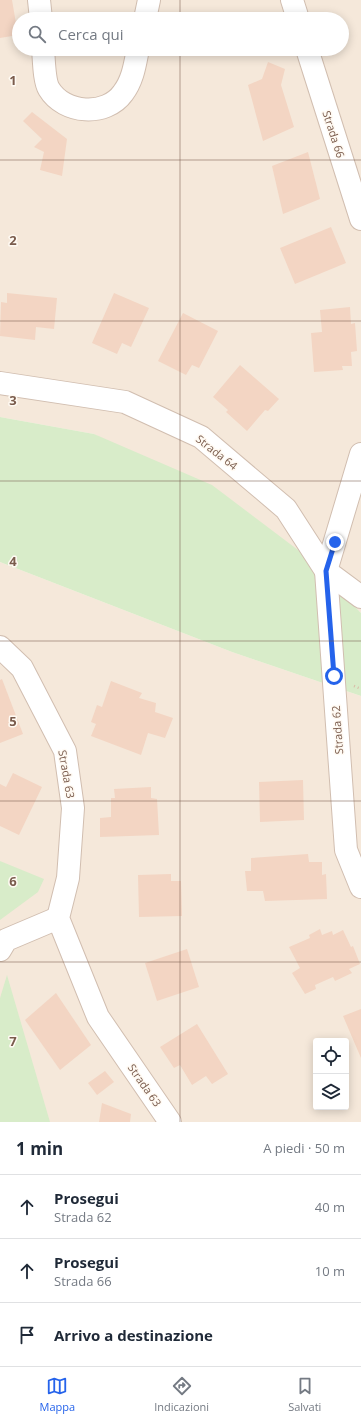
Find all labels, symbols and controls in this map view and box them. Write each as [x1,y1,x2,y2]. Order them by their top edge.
search box [12,12,349,56]
icon: search [26,23,48,45]
text: Cerca qui [58,24,124,44]
text: 1 [9,71,17,89]
street label: Strada 66 [319,108,349,160]
text: 2 [9,231,17,249]
text: 3 [9,391,17,409]
street label: Strada 64 [193,431,241,473]
route end [326,533,344,551]
text: 4 [9,552,17,570]
route start [325,667,343,685]
street label: Strada 62 [328,705,346,755]
text: 5 [9,712,17,730]
street label: Strada 63 [55,749,79,799]
text: 6 [9,872,17,890]
text: 7 [9,1032,17,1050]
map controls [313,1038,349,1110]
button: locate [313,1038,349,1074]
street label: Strada 63 [125,1061,165,1109]
button: layers [313,1074,349,1110]
text: 1 min [16,1137,63,1160]
text: A piedi · 50 m [263,1139,345,1157]
text: Prosegui [54,1188,119,1208]
icon: ahead [16,1196,38,1218]
text: 40 m [315,1198,345,1216]
text: Strada 62 [54,1208,112,1226]
text: Prosegui [54,1252,119,1272]
icon: ahead [16,1260,38,1282]
text: 10 m [315,1262,345,1280]
text: Strada 66 [54,1272,112,1290]
icon: arrive [16,1324,38,1346]
text: Arrivo a destinazione [54,1325,213,1345]
tab: Mappa [40,1375,75,1414]
tab: Indicazioni [154,1375,209,1414]
tab: Salvati [288,1375,321,1414]

